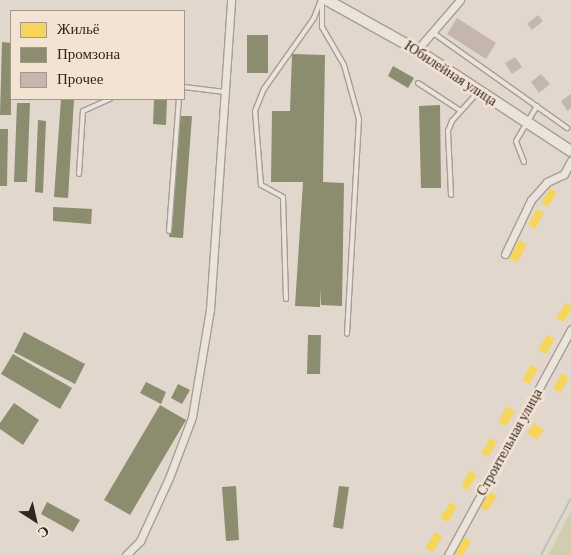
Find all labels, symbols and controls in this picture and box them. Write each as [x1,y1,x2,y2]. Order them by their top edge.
legend [10,10,185,100]
text: Жильё [57,21,99,37]
street label: Юбилейная улица [402,37,500,109]
text: Промзона [57,46,120,62]
text: Прочее [57,71,103,87]
street label: Строительная улица [473,385,545,499]
north arrow [10,495,60,545]
text: С [35,523,52,542]

